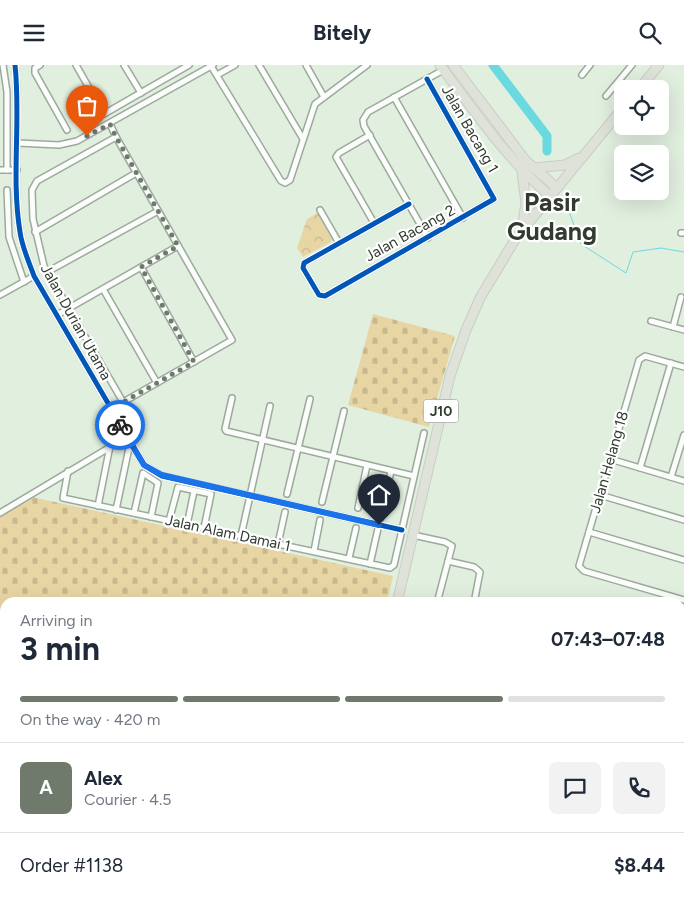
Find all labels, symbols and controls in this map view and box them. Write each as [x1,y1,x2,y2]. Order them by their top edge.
icon: menu [20,19,48,47]
text: Bitely [313,19,371,46]
icon: search [636,19,664,47]
map controls [614,80,669,200]
button: locate [614,80,669,135]
street label: Jalan Bacang 1 [438,82,502,176]
pin [66,85,108,136]
icon: bag [73,92,101,120]
button: layers [614,145,669,200]
district label: Pasir Gudang [507,187,597,246]
street label: Jalan Bacang 2 [362,201,458,265]
street label: Jalan Durian Utama [37,261,115,383]
road number: J10 [424,399,458,423]
courier [95,400,145,450]
street label: Jalan Helang 18 [586,409,632,515]
icon: bike [106,411,134,439]
pin [358,474,400,525]
icon: home [365,481,393,509]
street label: Jalan Alam Damai 1 [164,511,292,555]
text: Arriving in [20,611,92,630]
text: 07:43–07:48 [551,628,665,651]
text: 3 min [20,630,100,668]
text: On the way · 420 m [20,710,160,729]
button: chat [549,762,601,814]
button: phone [613,762,665,814]
text: Alex [84,767,123,790]
text: A [39,776,53,799]
text: Courier · 4.5 [84,790,171,809]
text: Order #1138 [20,854,123,877]
text: $8.44 [614,854,665,877]

